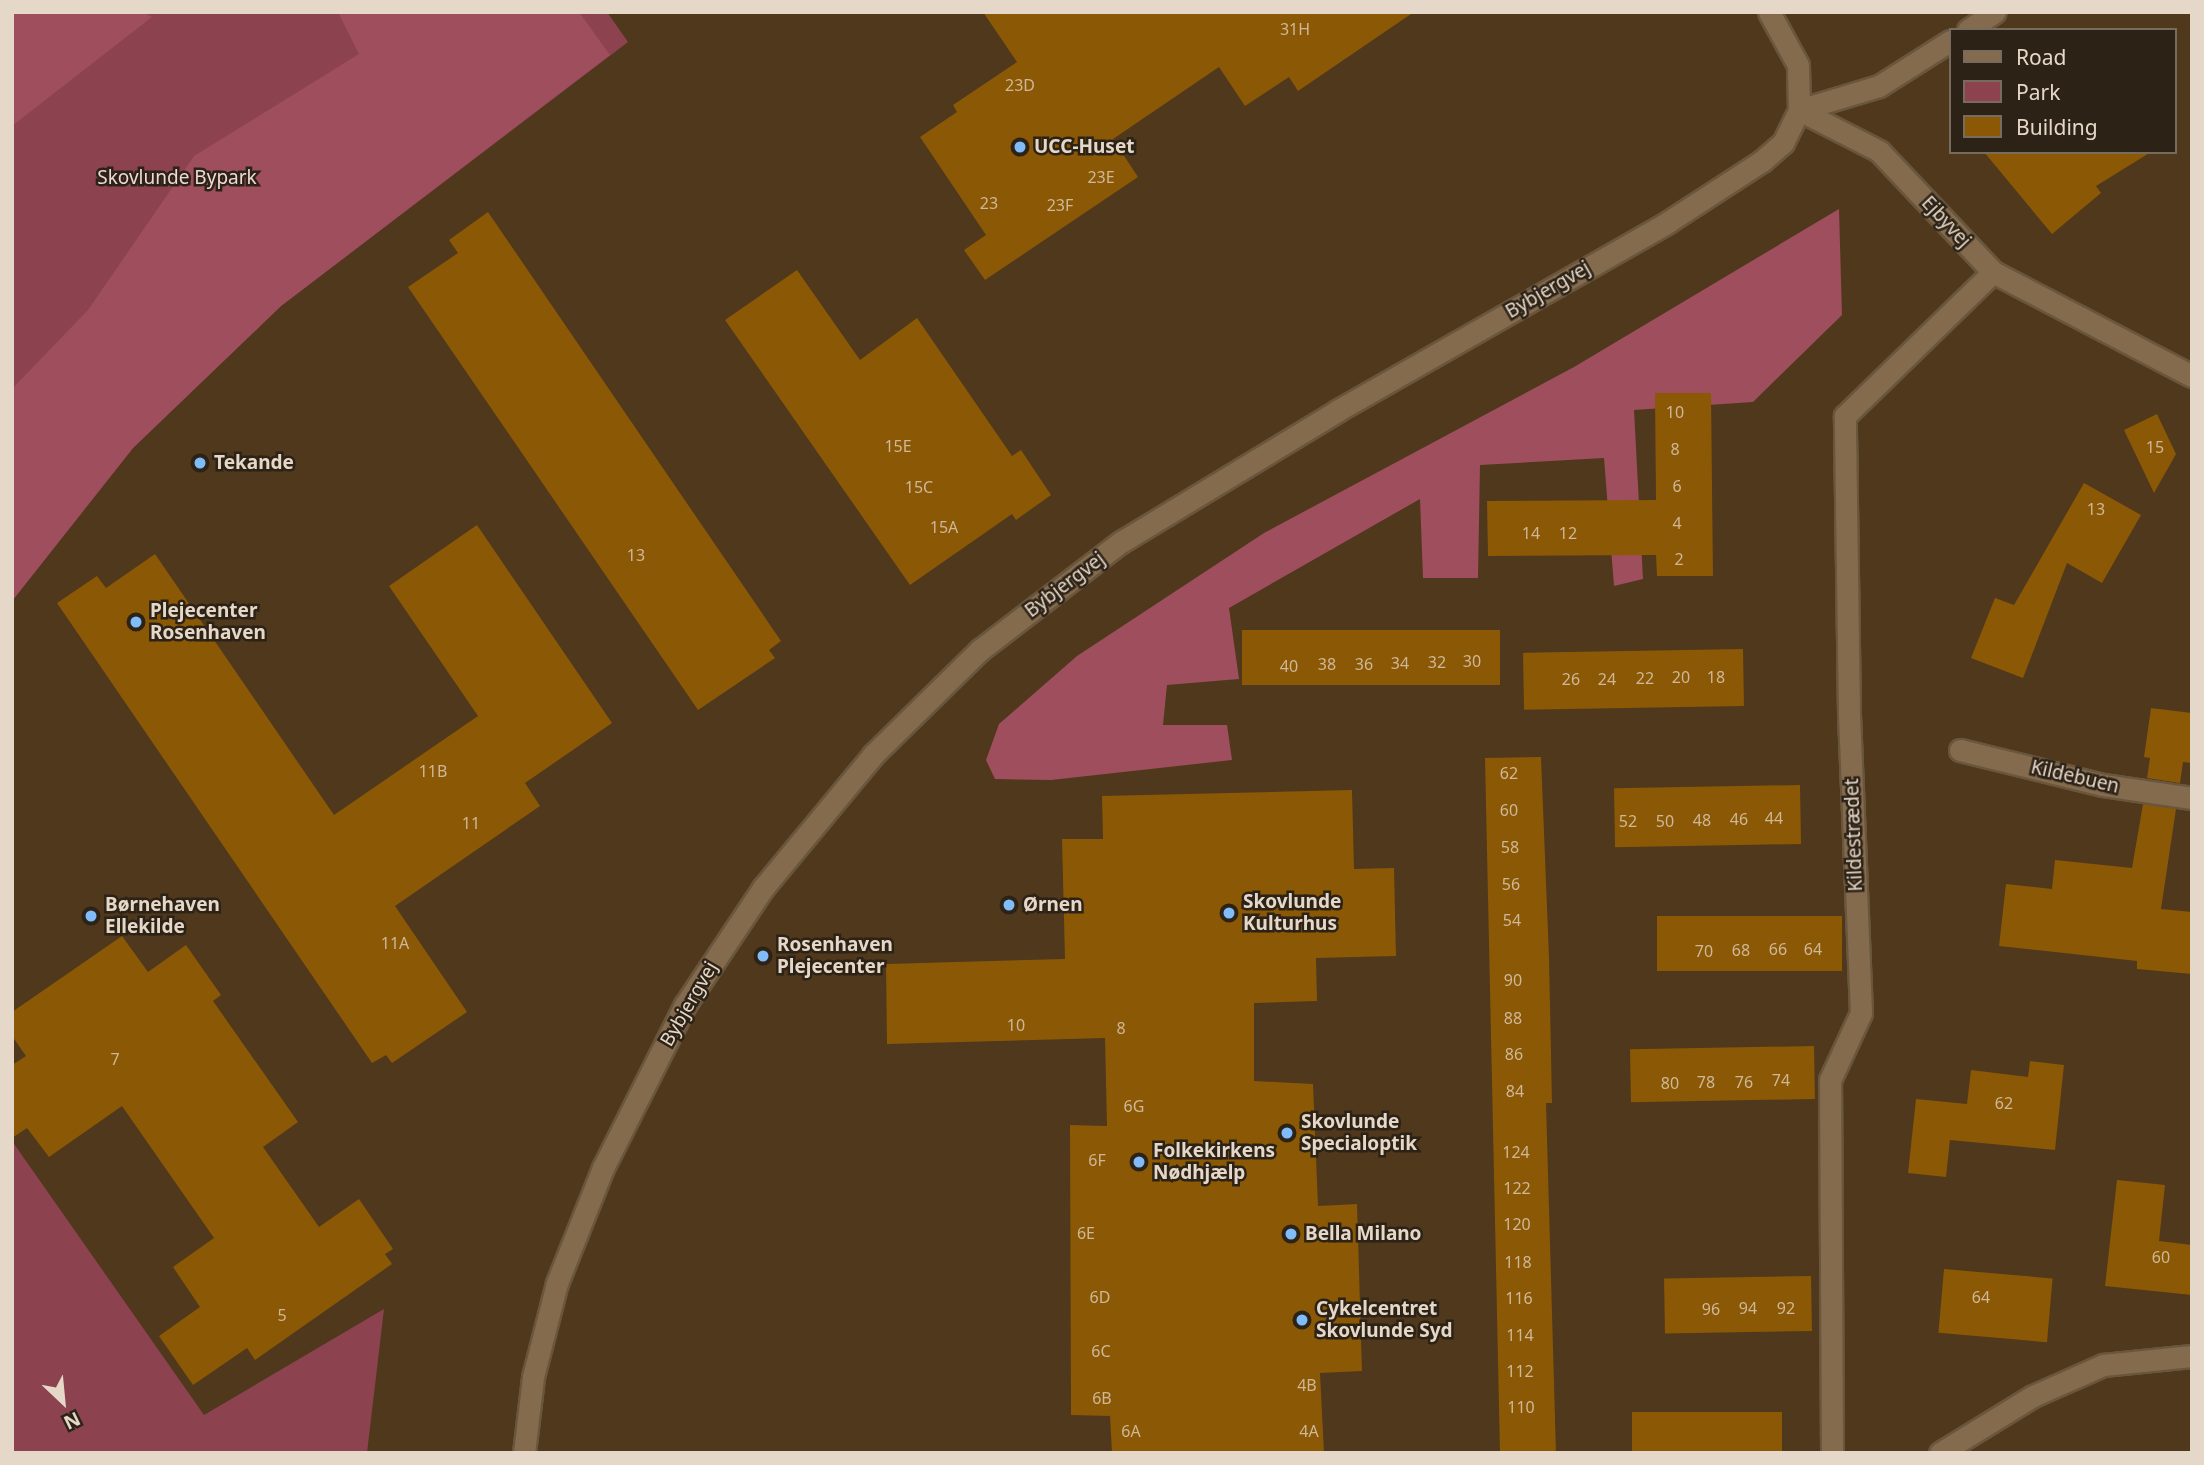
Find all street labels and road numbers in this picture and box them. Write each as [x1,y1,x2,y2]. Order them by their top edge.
street label: Ejbyvej [1917,192,1975,252]
street label: Bybjergvej [1502,257,1594,323]
street label: Bybjergvej [1021,548,1109,622]
street label: Kildebuen [2029,756,2121,798]
street label: Kildestrædet [1841,778,1867,892]
street label: Bybjergvej [656,958,722,1050]

